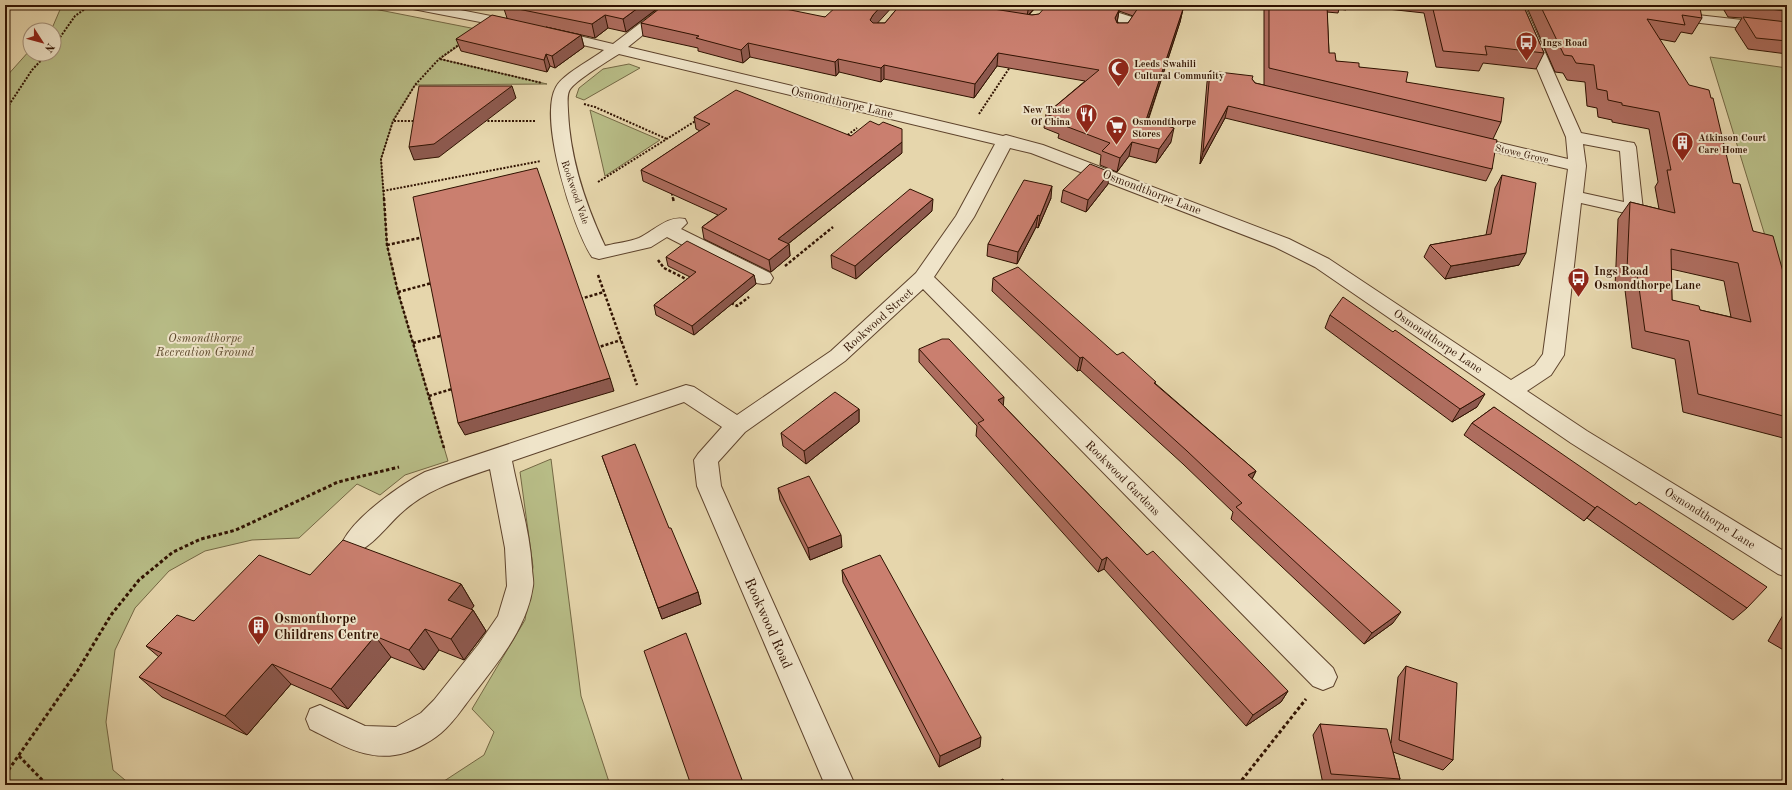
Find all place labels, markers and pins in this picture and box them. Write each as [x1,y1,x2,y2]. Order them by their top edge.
bus stop icon: Ings Road [1514,29,1540,62]
place label: Ings Road [1542,38,1588,48]
mosque icon: Leeds Swahili Cultural Community [1106,56,1132,89]
place label: Leeds Swahili Cultural Community [1134,59,1224,81]
restaurant icon: New Taste Of China [1073,102,1099,135]
place label: New Taste Of China [1023,105,1070,127]
supermarket icon: Osmondthorpe Stores [1104,114,1130,147]
place label: Osmondthorpe Stores [1132,117,1196,139]
building icon: Atkinson Court Care Home [1670,130,1696,163]
place label: Atkinson Court Care Home [1698,133,1766,155]
bus stop icon: Ings Road Osmondthorpe Lane [1565,265,1591,298]
place label: Ings Road Osmondthorpe Lane [1594,266,1701,292]
place label: Osmonthorpe Childrens Centre [274,612,379,642]
building icon: Osmonthorpe Childrens Centre [246,613,272,646]

